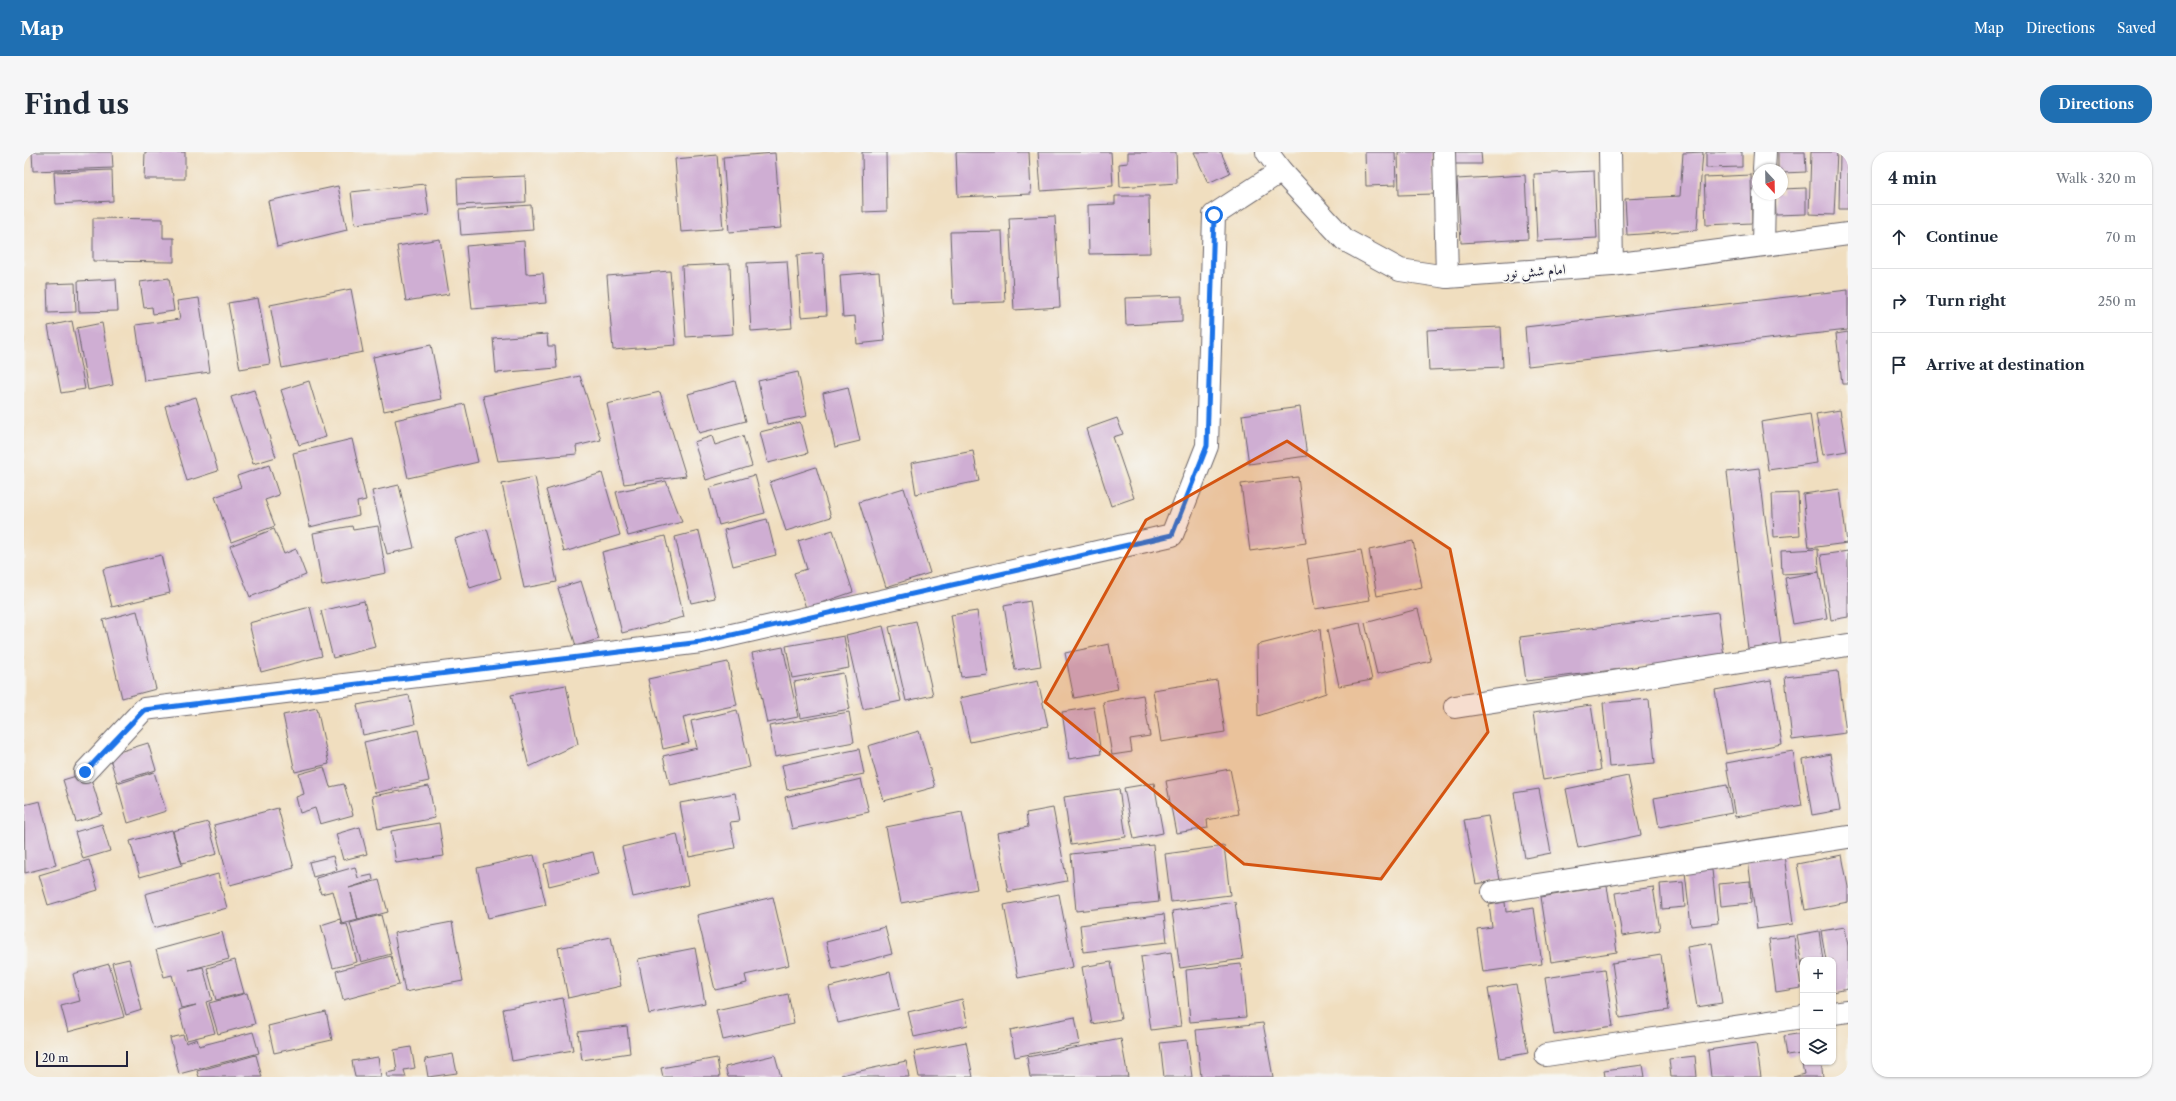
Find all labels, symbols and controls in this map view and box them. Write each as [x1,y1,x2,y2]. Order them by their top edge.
text: Map [20,17,64,40]
text: Map [1974,19,2004,37]
text: Directions [2026,19,2095,37]
text: Saved [2117,19,2156,37]
button: Directions [2040,85,2152,123]
text: Find us [24,87,129,121]
north arrow [1752,164,1788,200]
text: 4 min [1888,168,1937,188]
text: Walk · 320 m [2056,170,2136,186]
route start [1205,206,1223,224]
icon: ahead [1888,226,1910,248]
text: Continue [1926,227,1998,246]
text: 70 m [2106,229,2136,245]
street label: امام شش نور [1502,260,1567,286]
icon: right [1888,290,1910,312]
text: Turn right [1926,291,2006,310]
text: 250 m [2098,293,2136,309]
icon: arrive [1888,354,1910,376]
text: Arrive at destination [1926,355,2085,374]
route end [76,763,94,781]
map controls [1800,957,1836,1065]
button: + [1800,957,1836,993]
button: − [1800,993,1836,1029]
button: layers [1800,1029,1836,1065]
scale bar [36,1049,128,1068]
text: 20 m [42,1051,68,1065]

